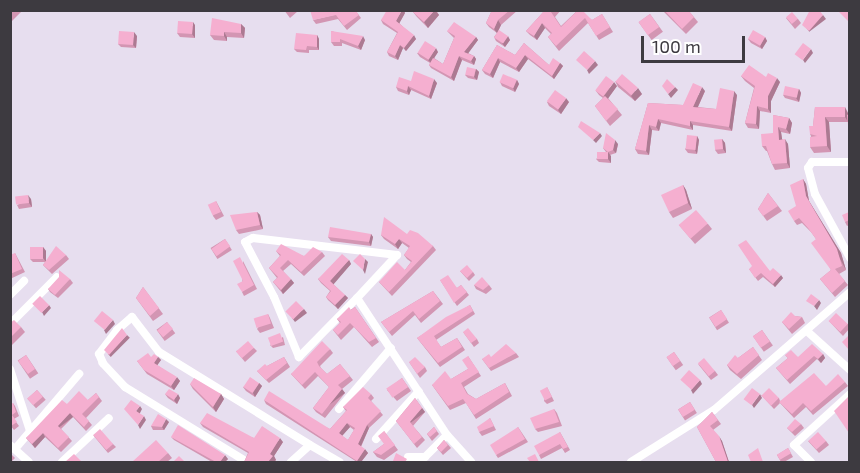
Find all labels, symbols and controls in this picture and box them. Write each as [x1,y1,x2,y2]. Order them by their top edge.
scale bar [644,24,748,62]
text: 100 m [652,35,701,57]

